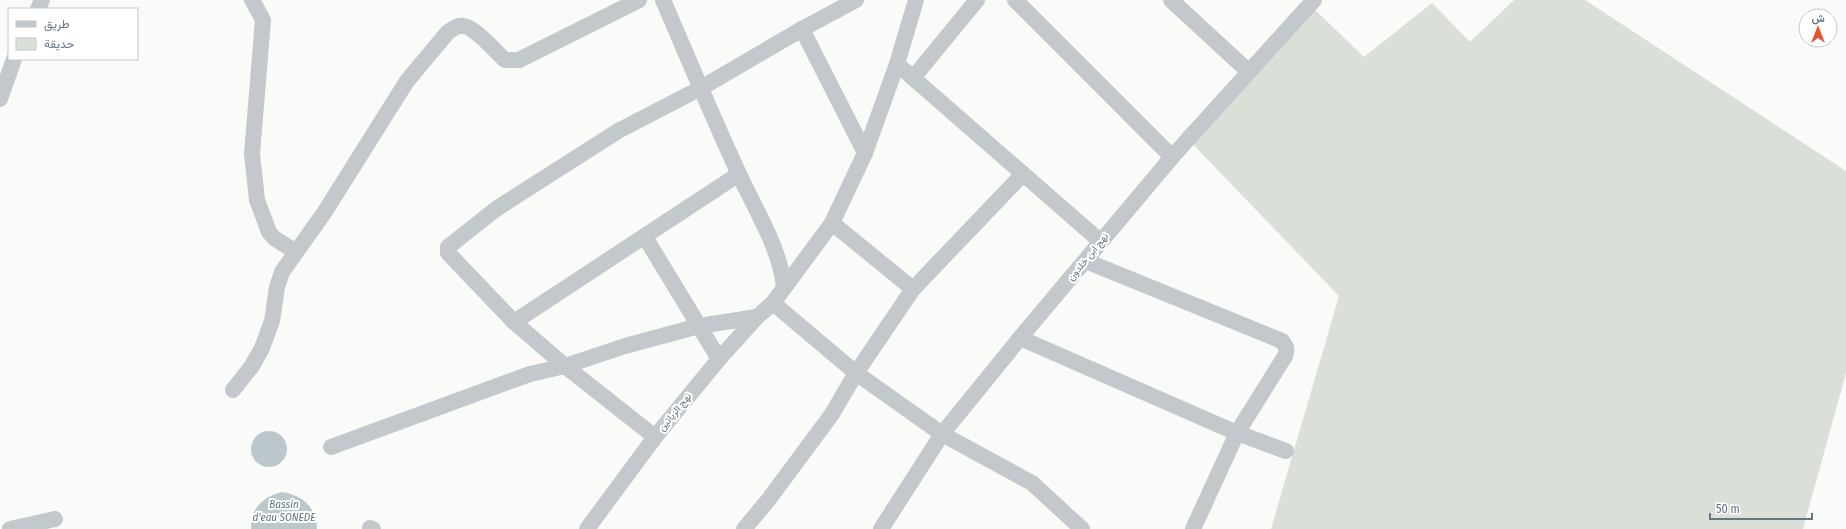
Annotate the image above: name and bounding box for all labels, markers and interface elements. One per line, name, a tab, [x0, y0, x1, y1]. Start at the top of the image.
legend	[8, 8, 138, 60]
north arrow	[1798, 8, 1838, 48]
text: ش	[1811, 12, 1825, 25]
text: طريق	[44, 17, 70, 32]
text: حديقة	[44, 37, 74, 51]
street label: نهج ابن خلدون	[1065, 230, 1111, 283]
street label: نهج الزياتين	[656, 390, 694, 434]
scale bar	[1710, 495, 1812, 521]
water label: Bassin d'eau SONEDE	[253, 498, 316, 524]
text: 50 m	[1716, 502, 1740, 516]

